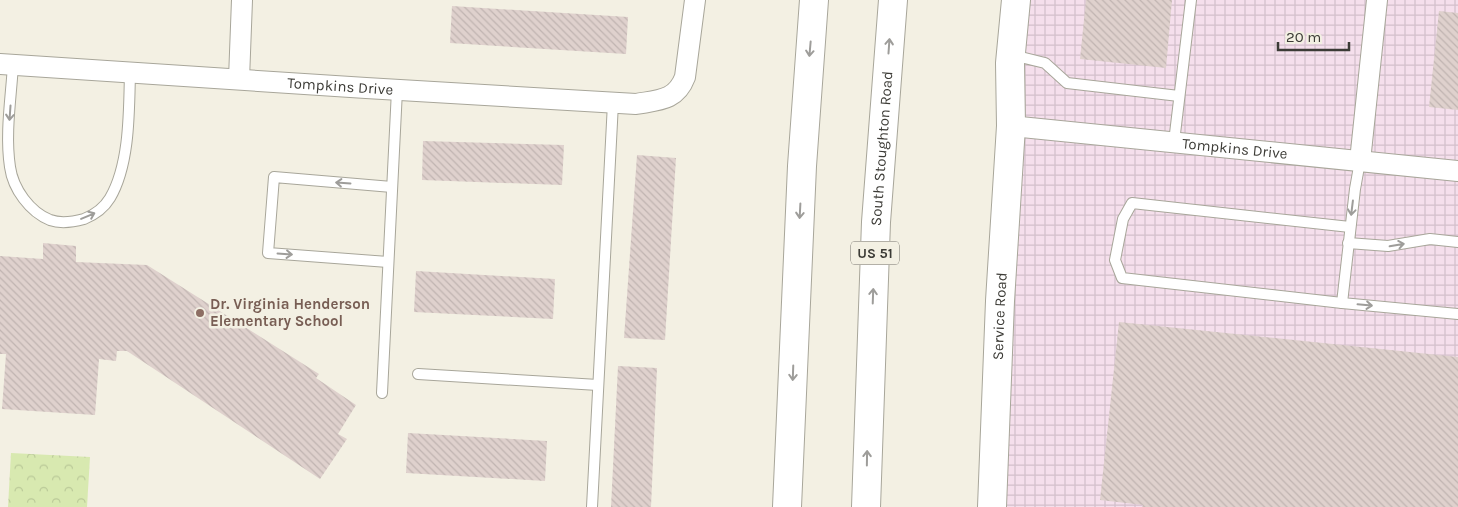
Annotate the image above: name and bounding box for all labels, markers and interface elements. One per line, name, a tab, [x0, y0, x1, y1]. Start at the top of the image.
scale bar	[1278, 20, 1349, 52]
text: 20 m	[1286, 28, 1321, 46]
one-way arrow	[884, 39, 894, 55]
one-way arrow	[806, 40, 815, 56]
street label: South Stoughton Road	[867, 70, 897, 226]
street label: Tompkins Drive	[287, 74, 394, 99]
one-way arrow	[5, 105, 14, 121]
street label: Tompkins Drive	[1181, 134, 1288, 163]
one-way arrow	[336, 178, 352, 187]
one-way arrow	[1347, 200, 1357, 216]
one-way arrow	[796, 203, 805, 219]
one-way arrow	[80, 211, 95, 221]
one-way arrow	[1389, 239, 1405, 249]
road number: US 51	[851, 242, 899, 264]
one-way arrow	[276, 249, 292, 259]
street label: Service Road	[989, 272, 1011, 360]
one-way arrow	[869, 288, 878, 304]
place label: Dr. Virginia Henderson Elementary School	[210, 295, 370, 330]
one-way arrow	[1357, 300, 1373, 310]
marker: Dr. Virginia Henderson Elementary School	[194, 307, 206, 319]
one-way arrow	[788, 365, 797, 381]
one-way arrow	[862, 451, 872, 467]

